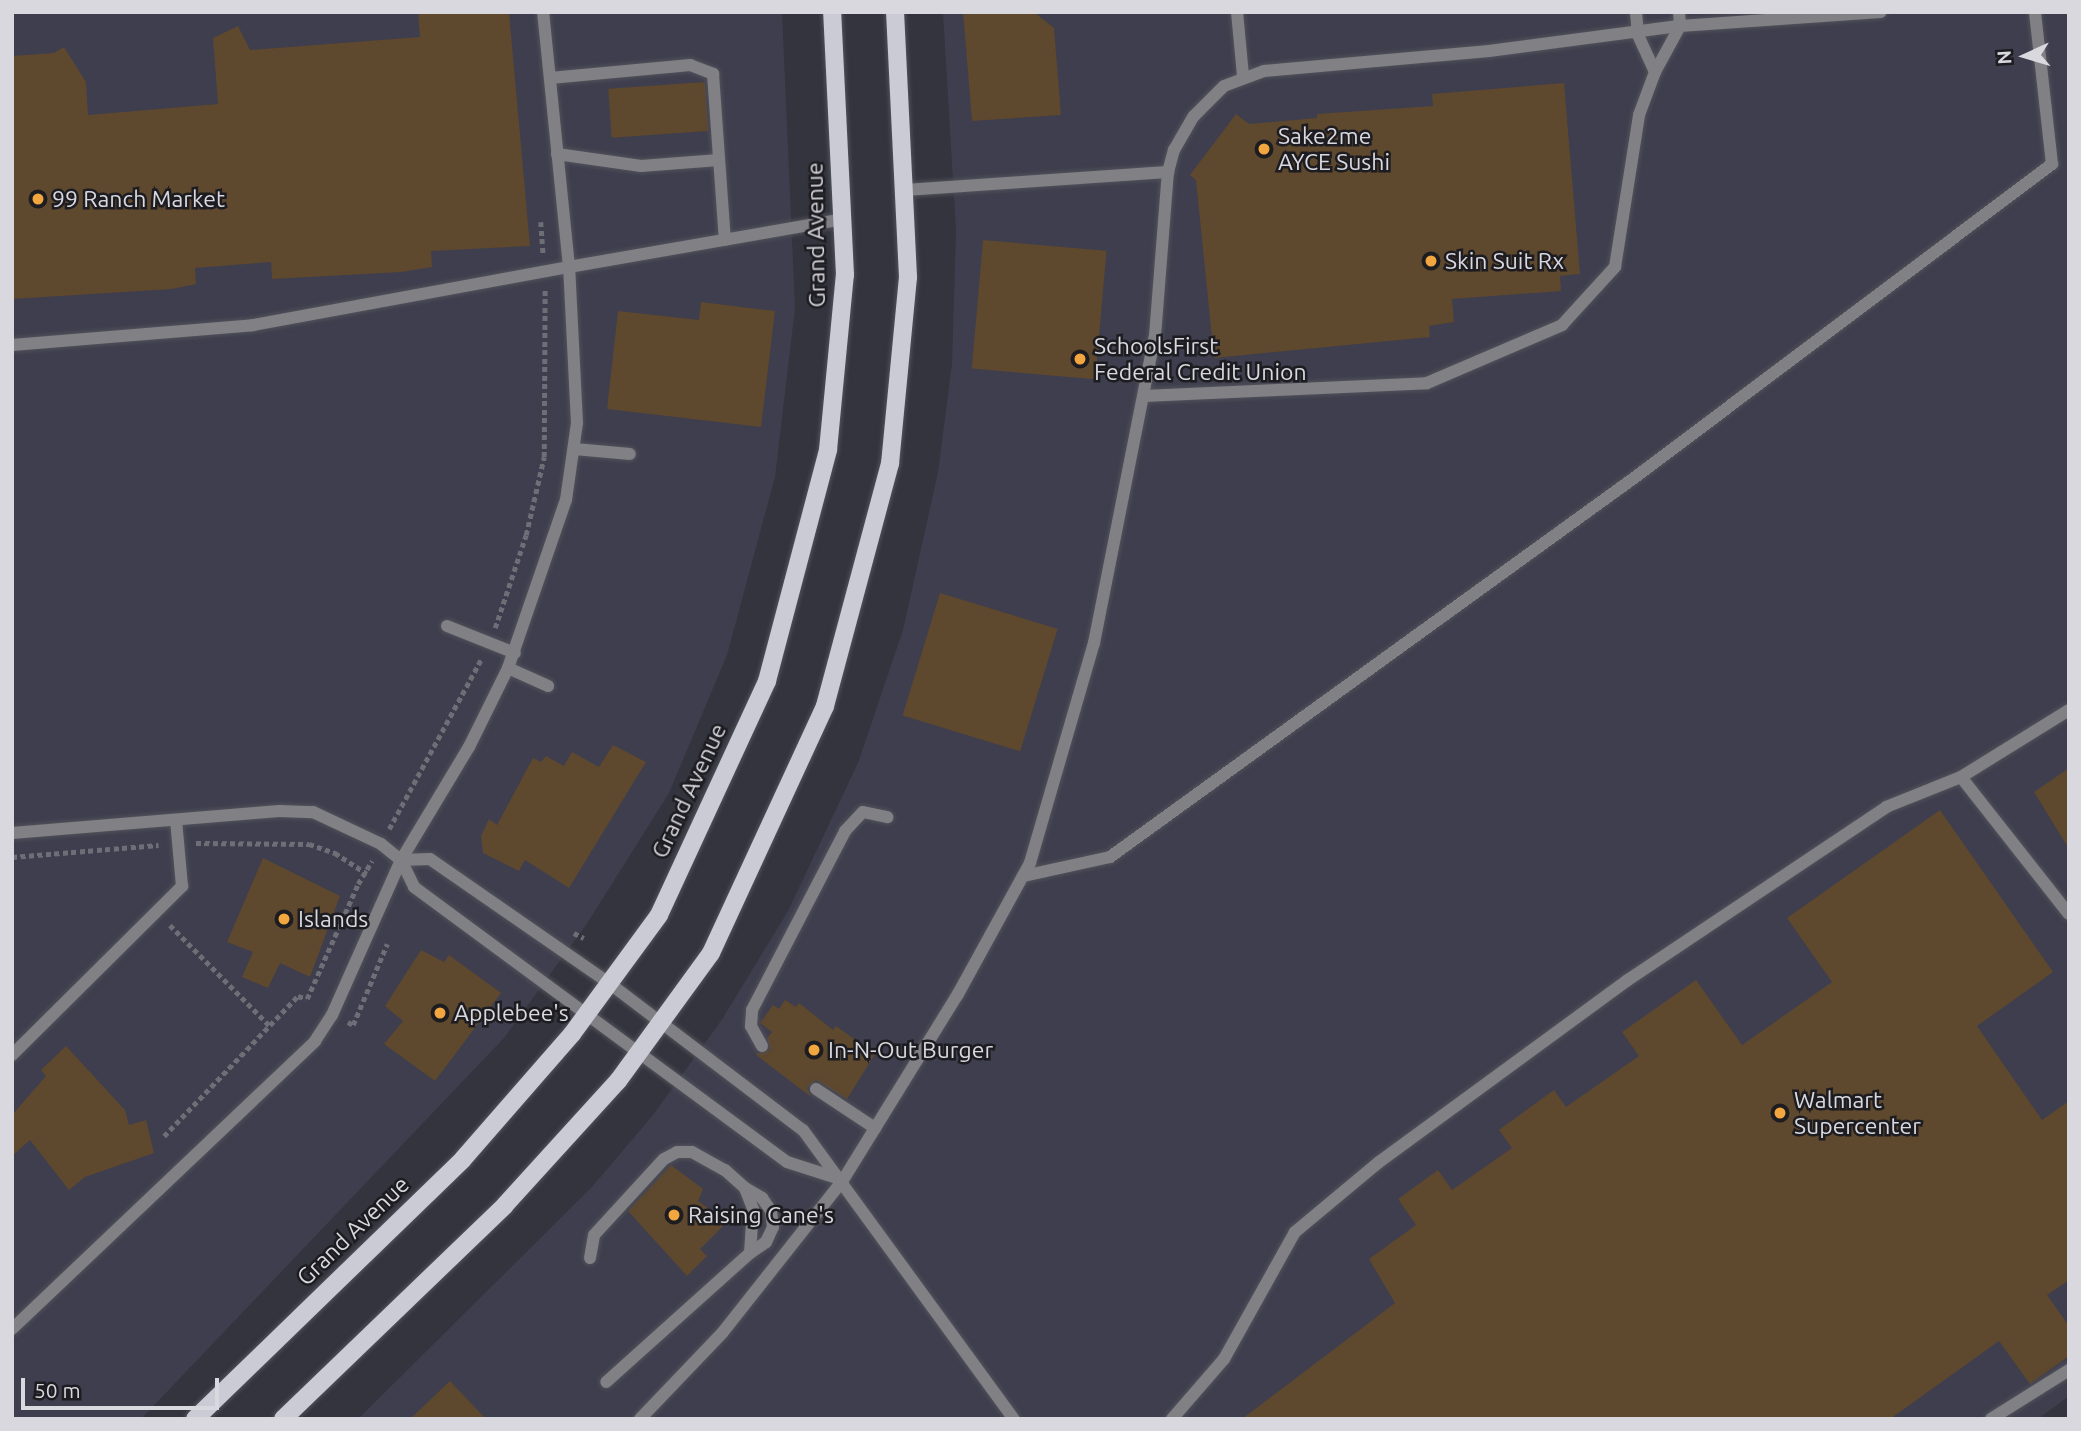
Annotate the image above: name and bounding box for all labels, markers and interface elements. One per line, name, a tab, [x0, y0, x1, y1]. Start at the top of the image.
north arrow	[1990, 21, 2060, 91]
text: N	[1993, 50, 2016, 65]
place label: Sake2me AYCE Sushi	[1278, 122, 1390, 176]
marker: Sake2me AYCE Sushi	[1256, 141, 1272, 157]
street label: Grand Avenue	[801, 162, 831, 308]
place label: 99 Ranch Market	[52, 185, 225, 213]
marker: 99 Ranch Market	[30, 191, 46, 207]
place label: Skin Suit Rx	[1445, 247, 1564, 275]
marker: Skin Suit Rx	[1423, 253, 1439, 269]
place label: SchoolsFirst Federal Credit Union	[1094, 332, 1307, 386]
marker: SchoolsFirst Federal Credit Union	[1072, 351, 1088, 367]
street label: Grand Avenue	[646, 719, 732, 863]
place label: Islands	[298, 905, 368, 933]
marker: Islands	[276, 911, 292, 927]
place label: Applebee's	[454, 999, 569, 1027]
marker: Applebee's	[432, 1005, 448, 1021]
place label: In-N-Out Burger	[828, 1036, 993, 1064]
marker: In-N-Out Burger	[806, 1042, 822, 1058]
place label: Walmart Supercenter	[1794, 1086, 1921, 1140]
marker: Walmart Supercenter	[1772, 1105, 1788, 1121]
street label: Grand Avenue	[291, 1171, 415, 1291]
place label: Raising Cane's	[688, 1201, 834, 1229]
marker: Raising Cane's	[666, 1207, 682, 1223]
scale bar	[24, 1364, 222, 1408]
text: 50 m	[34, 1378, 81, 1402]

